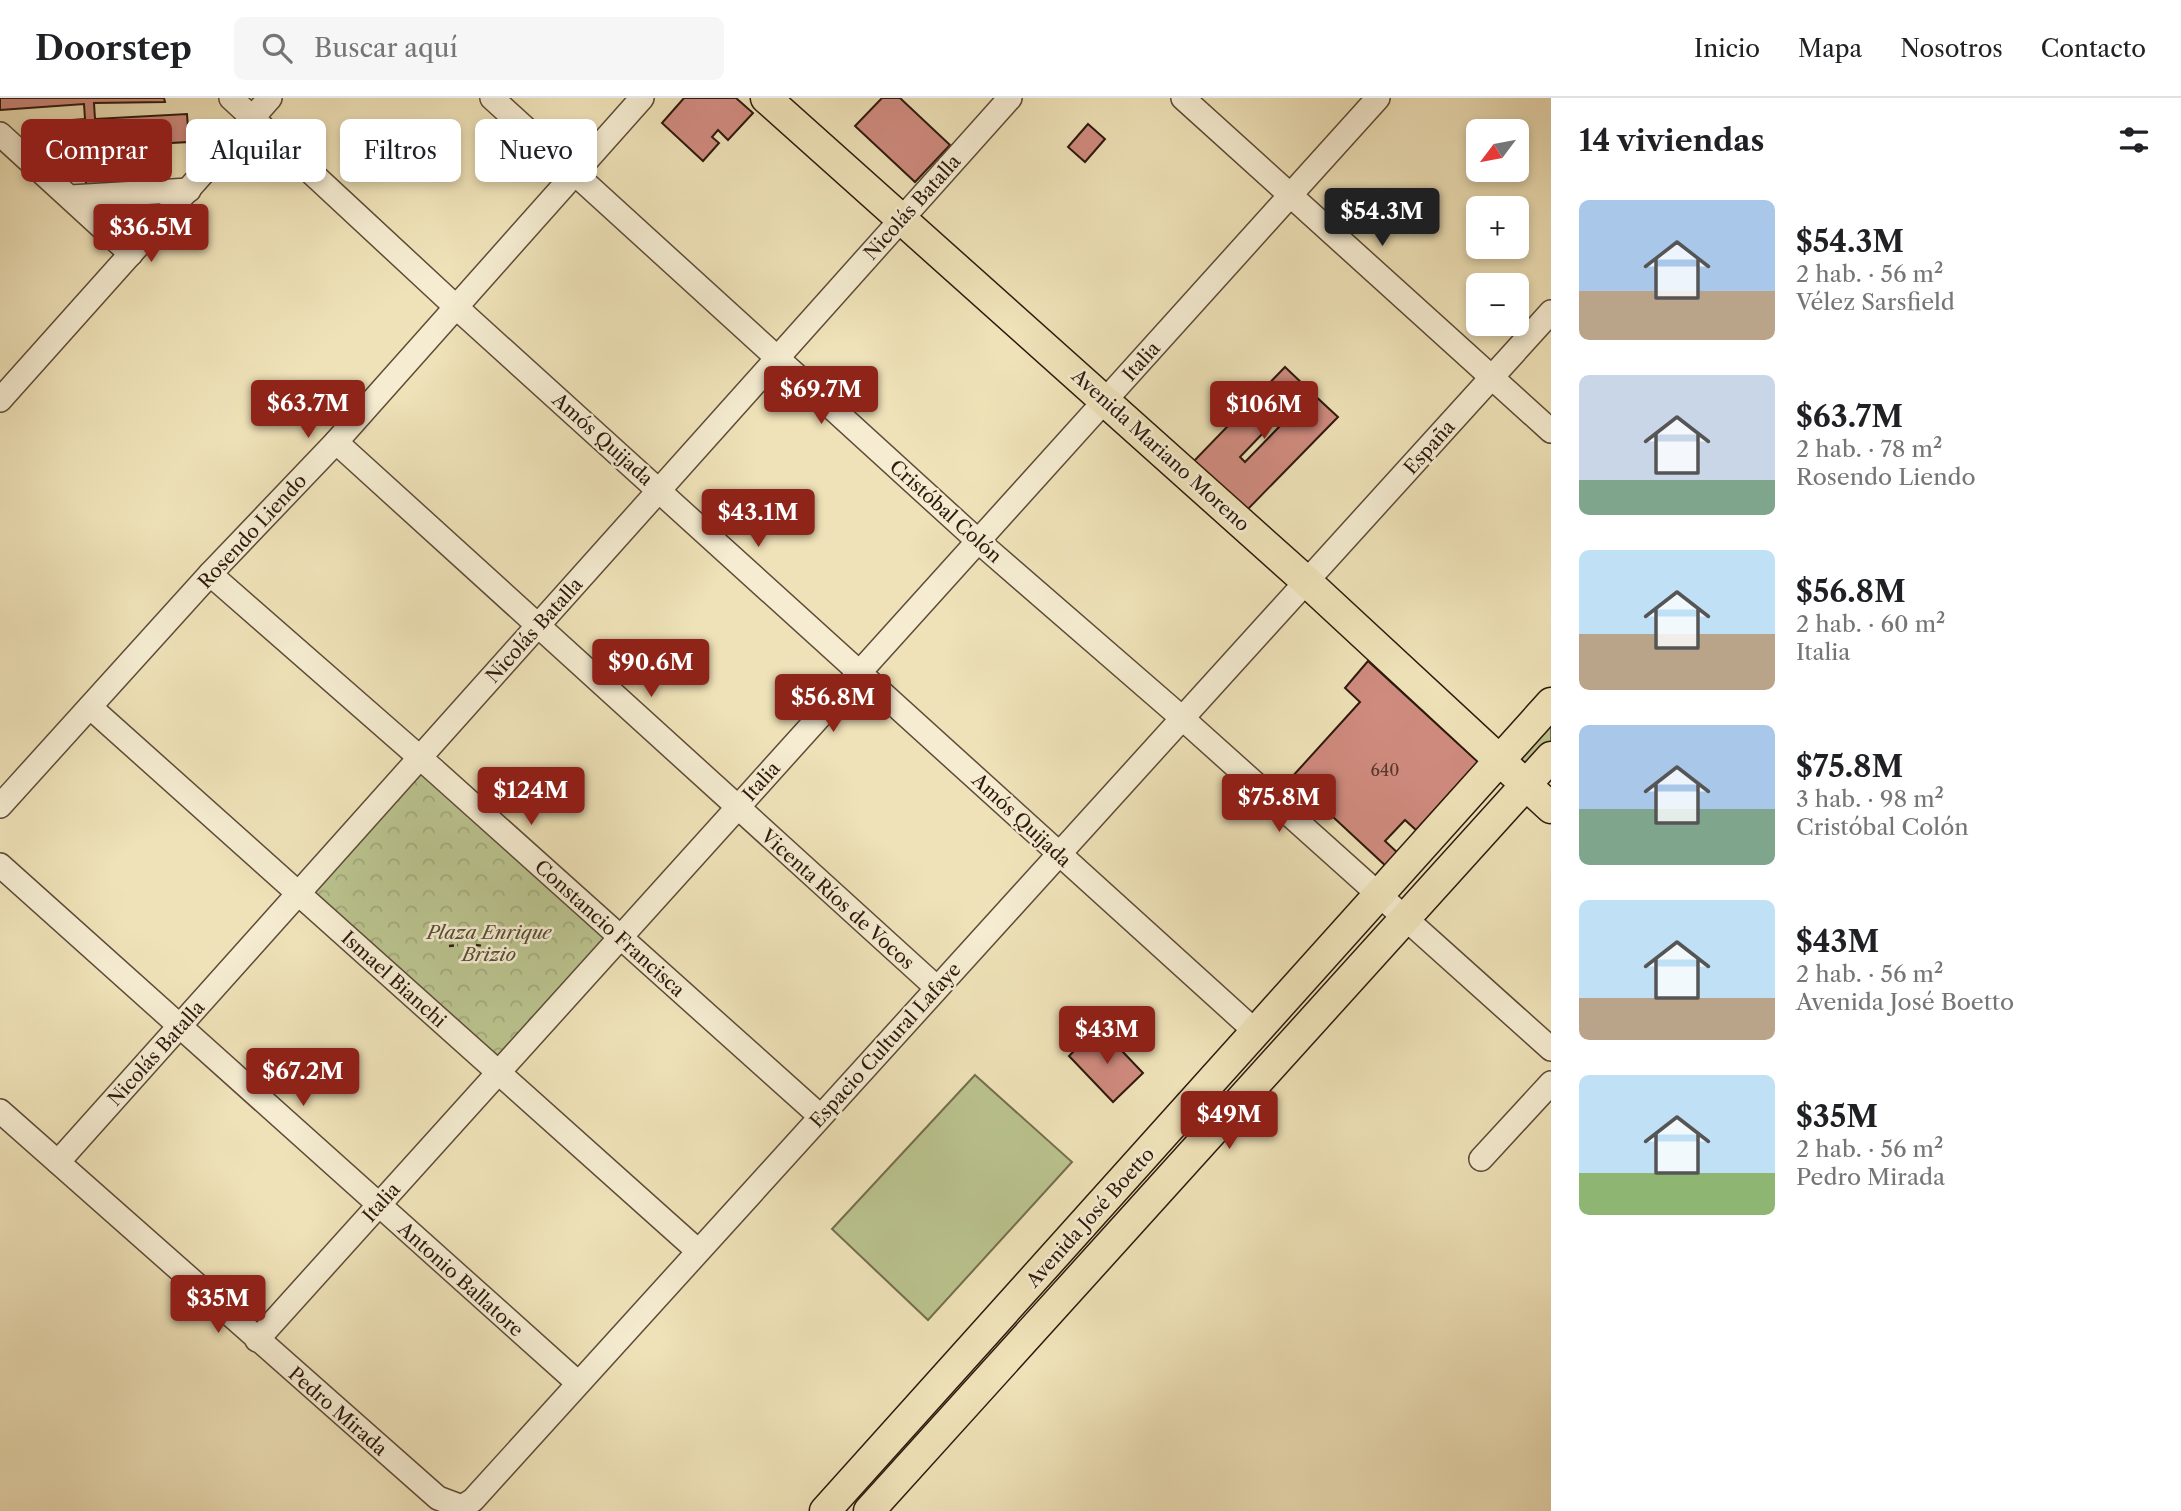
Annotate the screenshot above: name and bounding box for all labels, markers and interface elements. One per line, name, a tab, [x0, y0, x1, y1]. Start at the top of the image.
search box	[234, 17, 724, 80]
text: Doorstep	[35, 28, 192, 69]
icon: search	[258, 29, 296, 67]
text: Buscar aquí	[314, 32, 458, 64]
text: Inicio	[1694, 34, 1760, 63]
text: Mapa	[1798, 34, 1862, 63]
text: Nosotros	[1900, 34, 2003, 63]
text: Contacto	[2041, 34, 2146, 63]
chip: Comprar	[21, 119, 172, 182]
chip: Alquilar	[186, 119, 326, 182]
chip: Filtros	[340, 119, 461, 182]
chip: Nuevo	[475, 119, 597, 182]
north arrow	[1466, 119, 1530, 182]
map controls	[1466, 119, 1529, 336]
icon: filters	[2115, 121, 2153, 159]
text: 14 viviendas	[1579, 122, 1765, 159]
street label: Nicolás Batalla	[859, 150, 966, 265]
pin: $54.3M	[1325, 188, 1439, 248]
button: +	[1466, 196, 1529, 259]
text: $54.3M	[1341, 197, 1423, 225]
pin: $36.5M	[94, 204, 208, 264]
text: $36.5M	[109, 213, 193, 241]
text: $54.3M	[1796, 223, 1904, 260]
icon: home	[1635, 228, 1719, 312]
text: 2 hab. · 56 m²	[1796, 260, 1943, 288]
button: −	[1466, 273, 1529, 336]
text: Vélez Sarsfield	[1796, 288, 1955, 316]
street label: Italia	[1118, 337, 1165, 386]
street label: Avenida Mariano Moreno	[1066, 364, 1254, 536]
pin: $69.7M	[764, 366, 878, 426]
text: $69.7M	[780, 375, 862, 403]
pin: $63.7M	[251, 380, 365, 440]
pin: $106M	[1215, 382, 1313, 441]
street label: Amós Quijada	[547, 388, 658, 490]
text: $63.7M	[267, 389, 349, 417]
text: $106M	[1226, 390, 1302, 418]
text: $63.7M	[1796, 398, 1903, 435]
icon: home	[1635, 403, 1719, 487]
street label: España	[1399, 416, 1460, 479]
text: 2 hab. · 78 m²	[1796, 435, 1942, 463]
street label: Cristóbal Colón	[885, 455, 1006, 568]
text: Rosendo Liendo	[1796, 463, 1976, 491]
street label: Rosendo Liendo	[193, 469, 311, 593]
pin: $43.1M	[701, 490, 815, 549]
text: $43.1M	[718, 498, 798, 526]
street label: Nicolás Batalla	[481, 573, 588, 688]
text: $56.8M	[1796, 573, 1906, 610]
icon: home	[1635, 578, 1719, 662]
text: 2 hab. · 60 m²	[1796, 610, 1946, 638]
text: Italia	[1796, 638, 1850, 666]
pin: $90.6M	[594, 640, 708, 699]
text: $90.6M	[608, 648, 694, 676]
pin: $56.8M	[776, 674, 890, 734]
text: $56.8M	[791, 683, 875, 711]
text: $75.8M	[1796, 748, 1903, 785]
icon: home	[1635, 753, 1719, 837]
street label: Italia	[738, 757, 785, 806]
house number: 640	[1371, 760, 1399, 780]
pin: $124M	[482, 768, 580, 827]
street label: Amós Quijada	[967, 768, 1076, 872]
pin: $75.8M	[1222, 774, 1336, 834]
text: $124M	[494, 776, 568, 804]
text: $75.8M	[1238, 783, 1320, 811]
text: 3 hab. · 98 m²	[1796, 785, 1944, 813]
text: Cristóbal Colón	[1796, 813, 1969, 841]
street label: Vicenta Ríos de Vocos	[756, 824, 919, 974]
street label: Constancio Francisca	[530, 855, 689, 1002]
park label: Plaza Enrique Brizio	[425, 921, 552, 966]
text: $43M	[1796, 923, 1879, 960]
street label: Ismael Bianchi	[337, 926, 451, 1033]
icon: home	[1635, 928, 1719, 1012]
street label: Espacio Cultural Lafaye	[805, 958, 966, 1133]
text: 2 hab. · 56 m²	[1796, 960, 1943, 988]
text: Avenida José Boetto	[1796, 988, 2014, 1016]
street label: Nicolás Batalla	[103, 996, 210, 1111]
pin: $43M	[1066, 1006, 1148, 1066]
text: $43M	[1075, 1015, 1139, 1043]
pin: $67.2M	[246, 1048, 360, 1108]
text: $67.2M	[262, 1057, 344, 1085]
pin: $49M	[1188, 1091, 1270, 1151]
text: $35M	[1796, 1098, 1878, 1135]
text: $49M	[1197, 1100, 1261, 1128]
icon: home	[1635, 1103, 1719, 1187]
text: 2 hab. · 56 m²	[1796, 1135, 1943, 1163]
street label: Avenida José Boetto	[1021, 1143, 1159, 1293]
text: Pedro Mirada	[1796, 1163, 1945, 1191]
street label: Italia	[358, 1178, 405, 1227]
street label: Antonio Ballatore	[393, 1217, 528, 1341]
pin: $35M	[177, 1276, 259, 1335]
text: $35M	[187, 1284, 249, 1312]
street label: Pedro Mirada	[284, 1362, 392, 1460]

